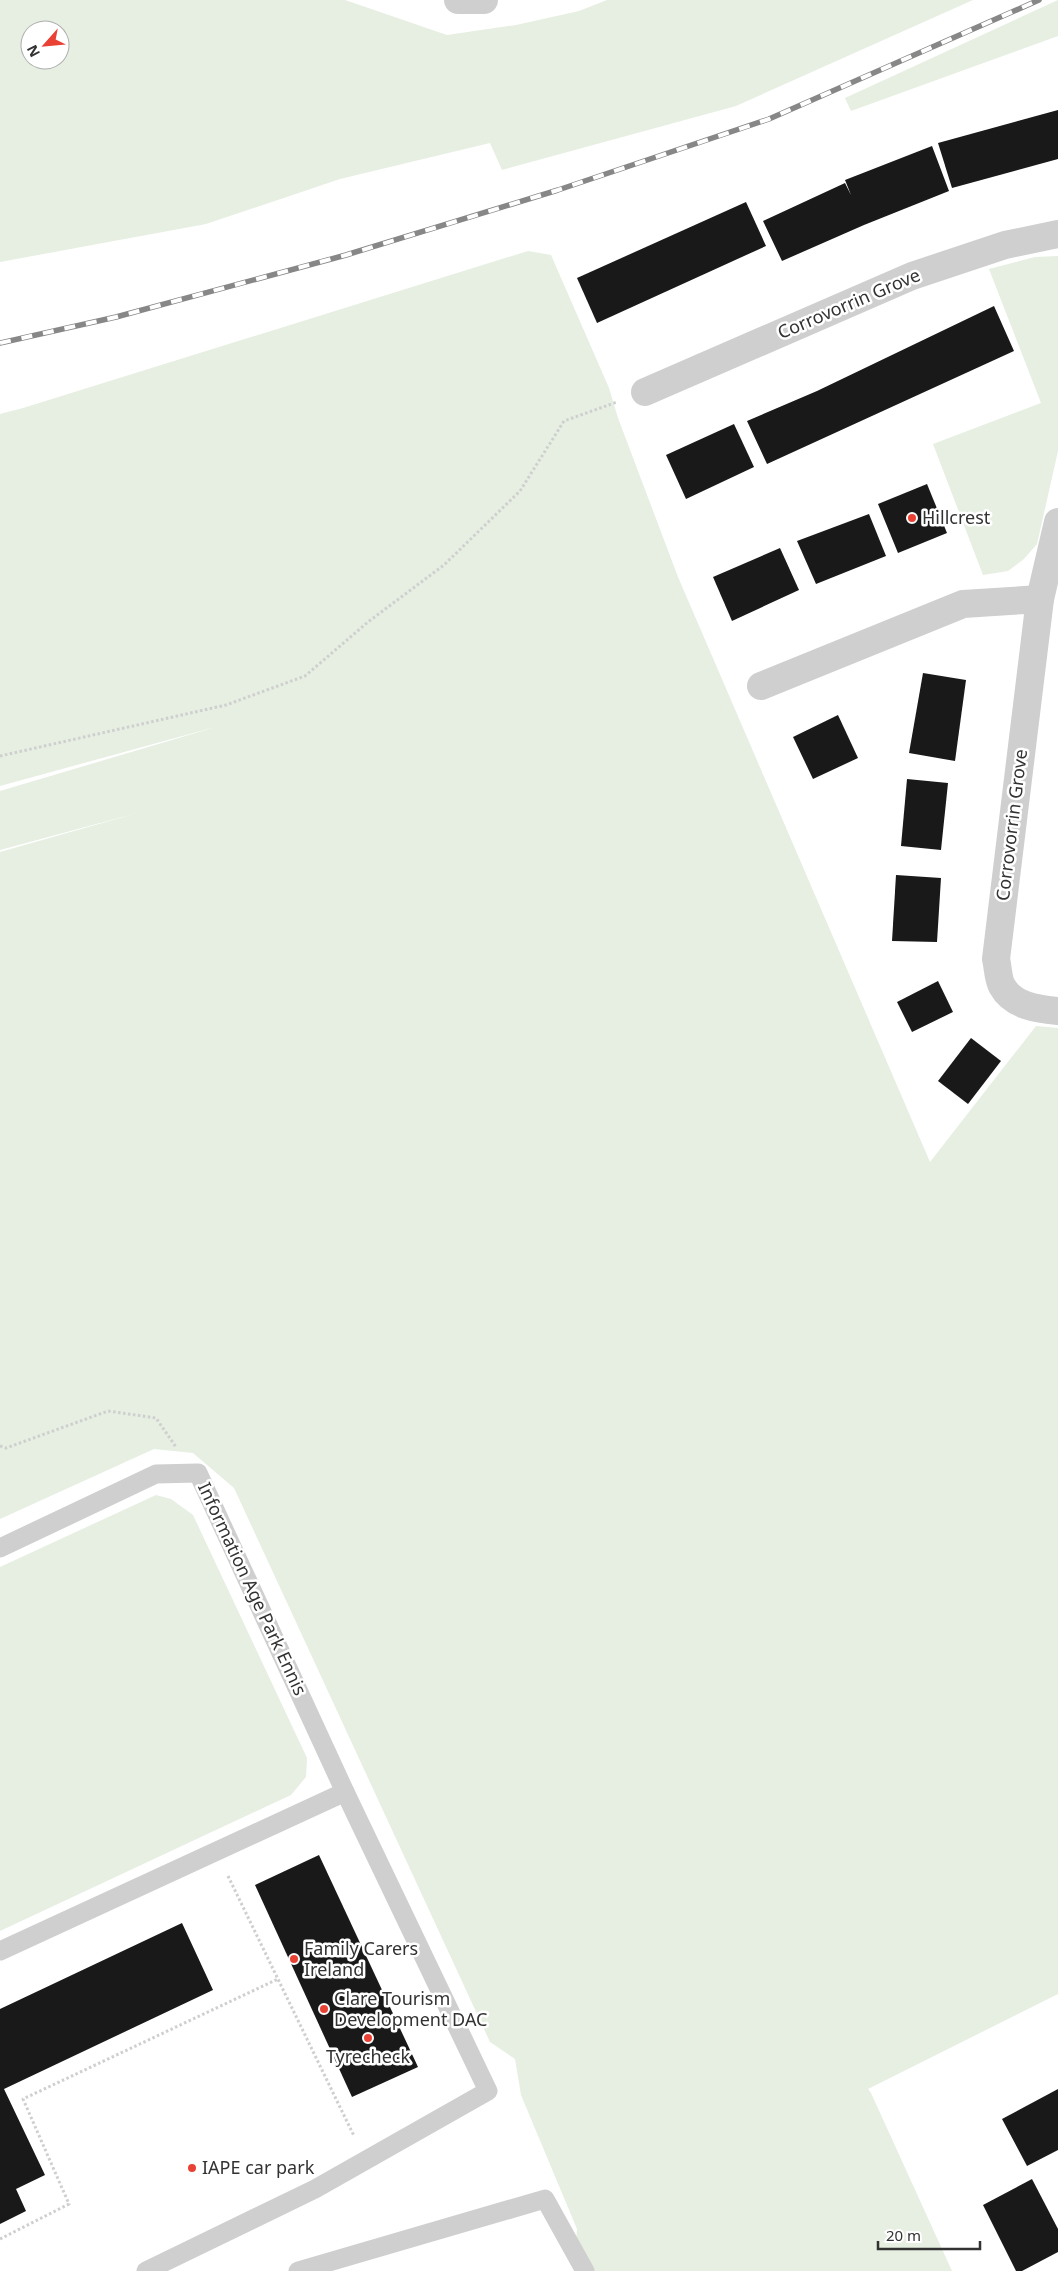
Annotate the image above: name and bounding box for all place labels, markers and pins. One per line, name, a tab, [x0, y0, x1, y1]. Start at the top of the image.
place label: Hillcrest	[922, 505, 991, 529]
marker: Hillcrest	[906, 512, 918, 524]
place label: Family Carers Ireland	[304, 1936, 418, 1981]
marker: Family Carers Ireland	[288, 1953, 300, 1965]
place label: Clare Tourism Development DAC	[334, 1986, 487, 2031]
marker: Clare Tourism Development DAC	[318, 2003, 330, 2015]
marker: Tyrecheck	[362, 2032, 374, 2044]
place label: Tyrecheck	[326, 2044, 410, 2068]
place label: IAPE car park	[202, 2155, 315, 2179]
marker: IAPE car park	[186, 2162, 198, 2174]

